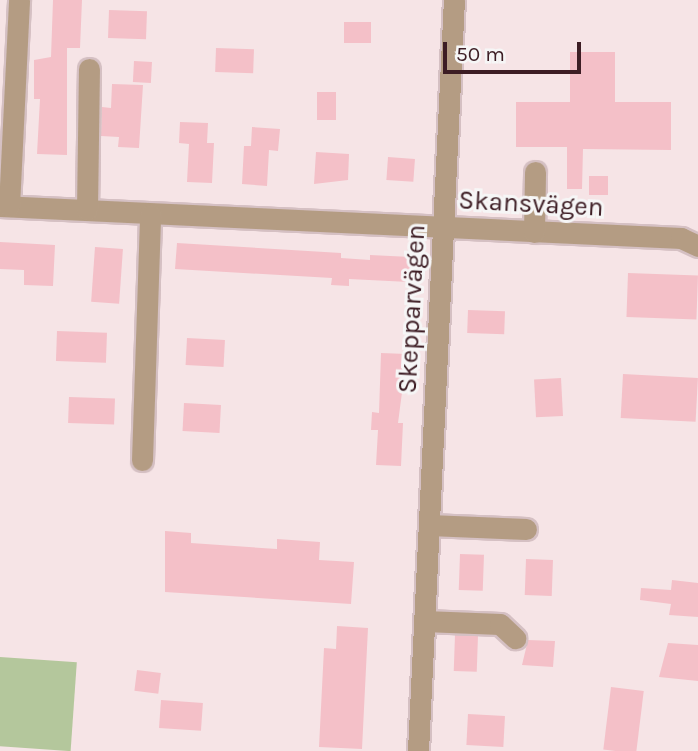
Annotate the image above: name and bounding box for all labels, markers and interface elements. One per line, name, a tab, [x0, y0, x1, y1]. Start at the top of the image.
scale bar	[446, 28, 584, 72]
text: 50 m	[456, 42, 505, 66]
street label: Skansvägen	[458, 185, 604, 223]
street label: Skepparvägen	[392, 224, 432, 394]

